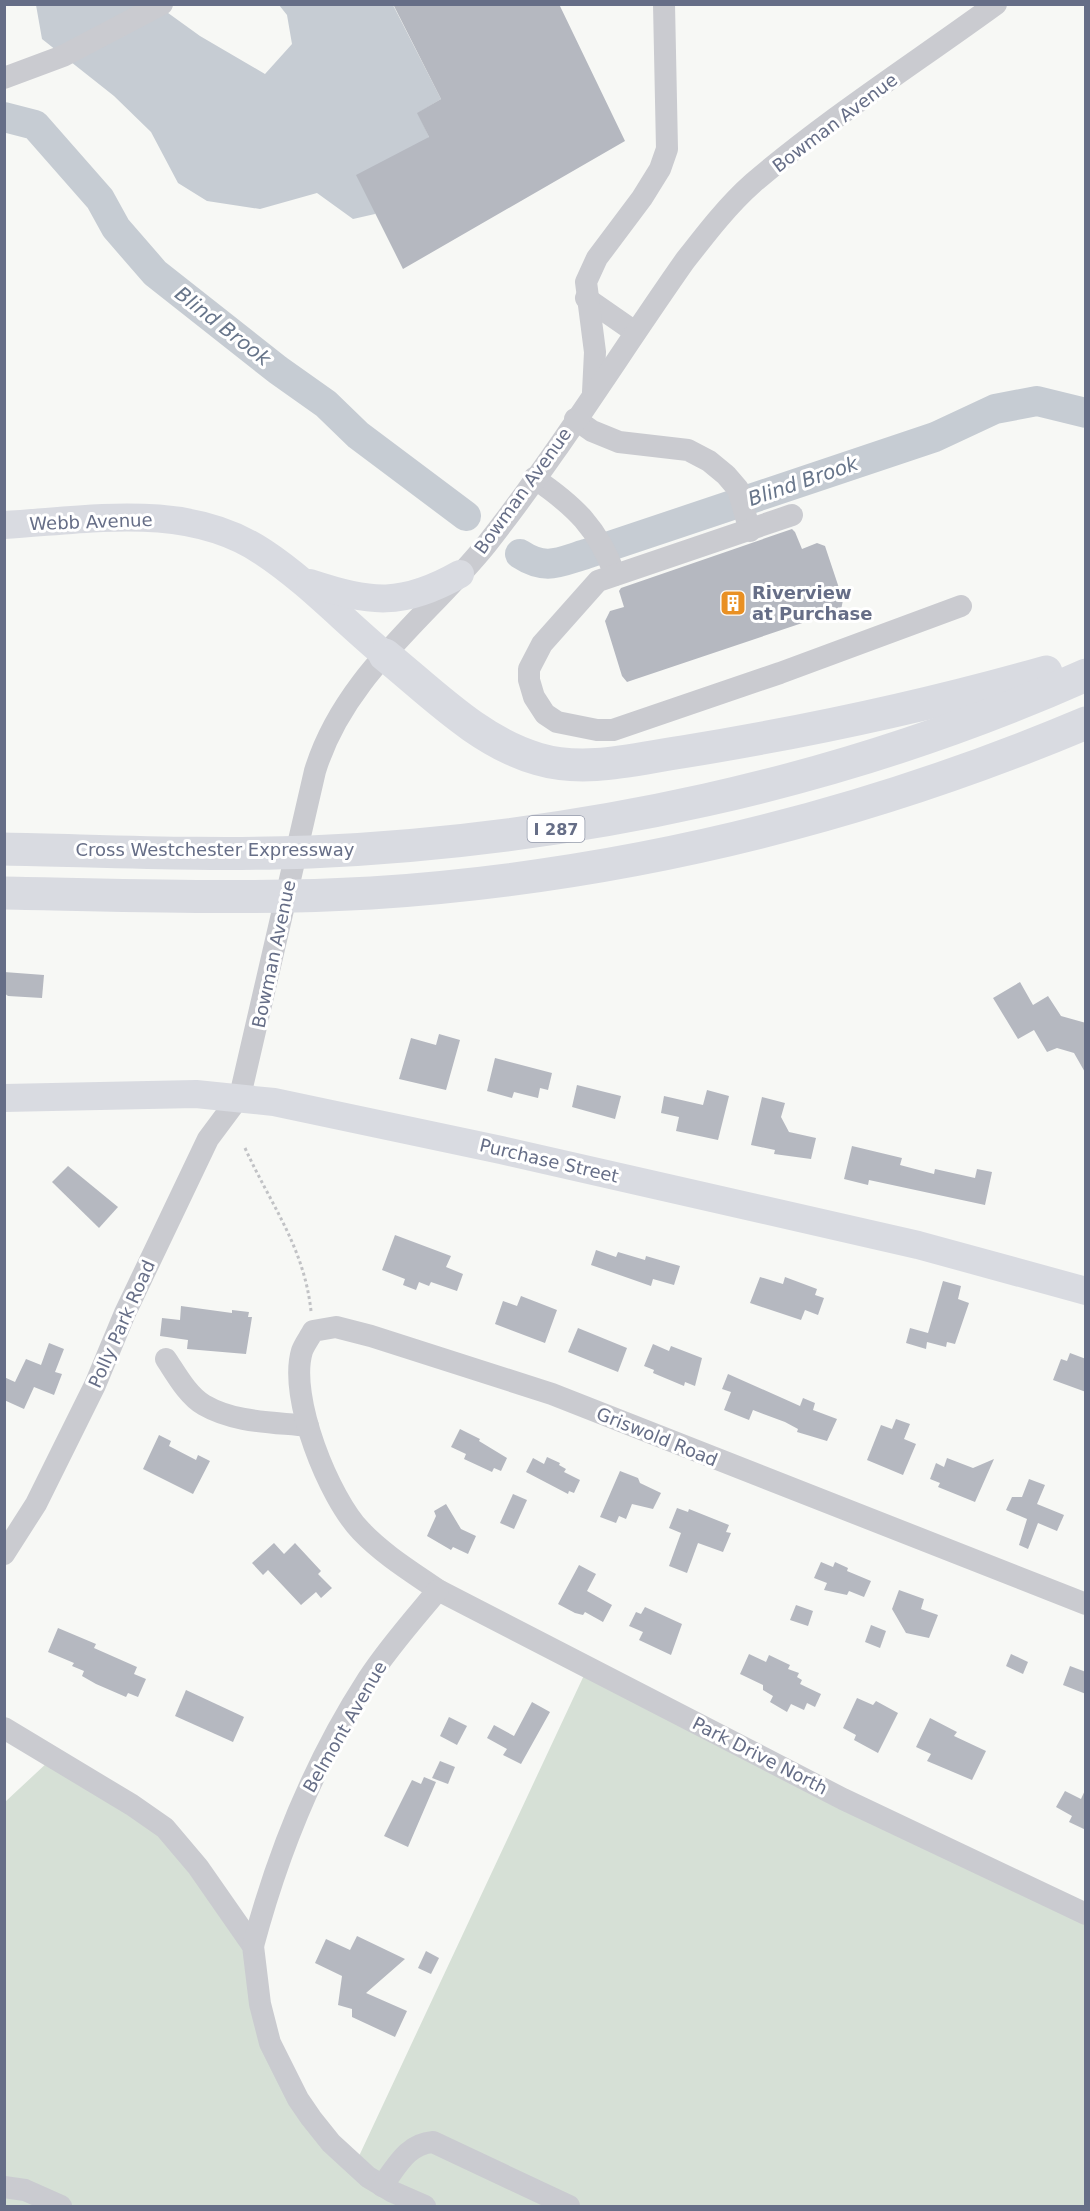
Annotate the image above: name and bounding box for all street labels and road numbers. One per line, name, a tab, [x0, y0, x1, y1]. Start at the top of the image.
street label: Bowman Avenue	[768, 69, 901, 176]
street label: Bowman Avenue	[470, 424, 575, 558]
street label: Webb Avenue	[29, 509, 153, 534]
road number: I 287	[528, 816, 584, 842]
street label: Cross Westchester Expressway	[75, 839, 355, 860]
street label: Bowman Avenue	[248, 878, 299, 1030]
street label: Purchase Street	[477, 1134, 621, 1187]
street label: Polly Park Road	[84, 1257, 159, 1391]
street label: Griswold Road	[594, 1403, 721, 1470]
street label: Belmont Avenue	[298, 1657, 391, 1796]
street label: Park Drive North	[689, 1712, 831, 1799]

